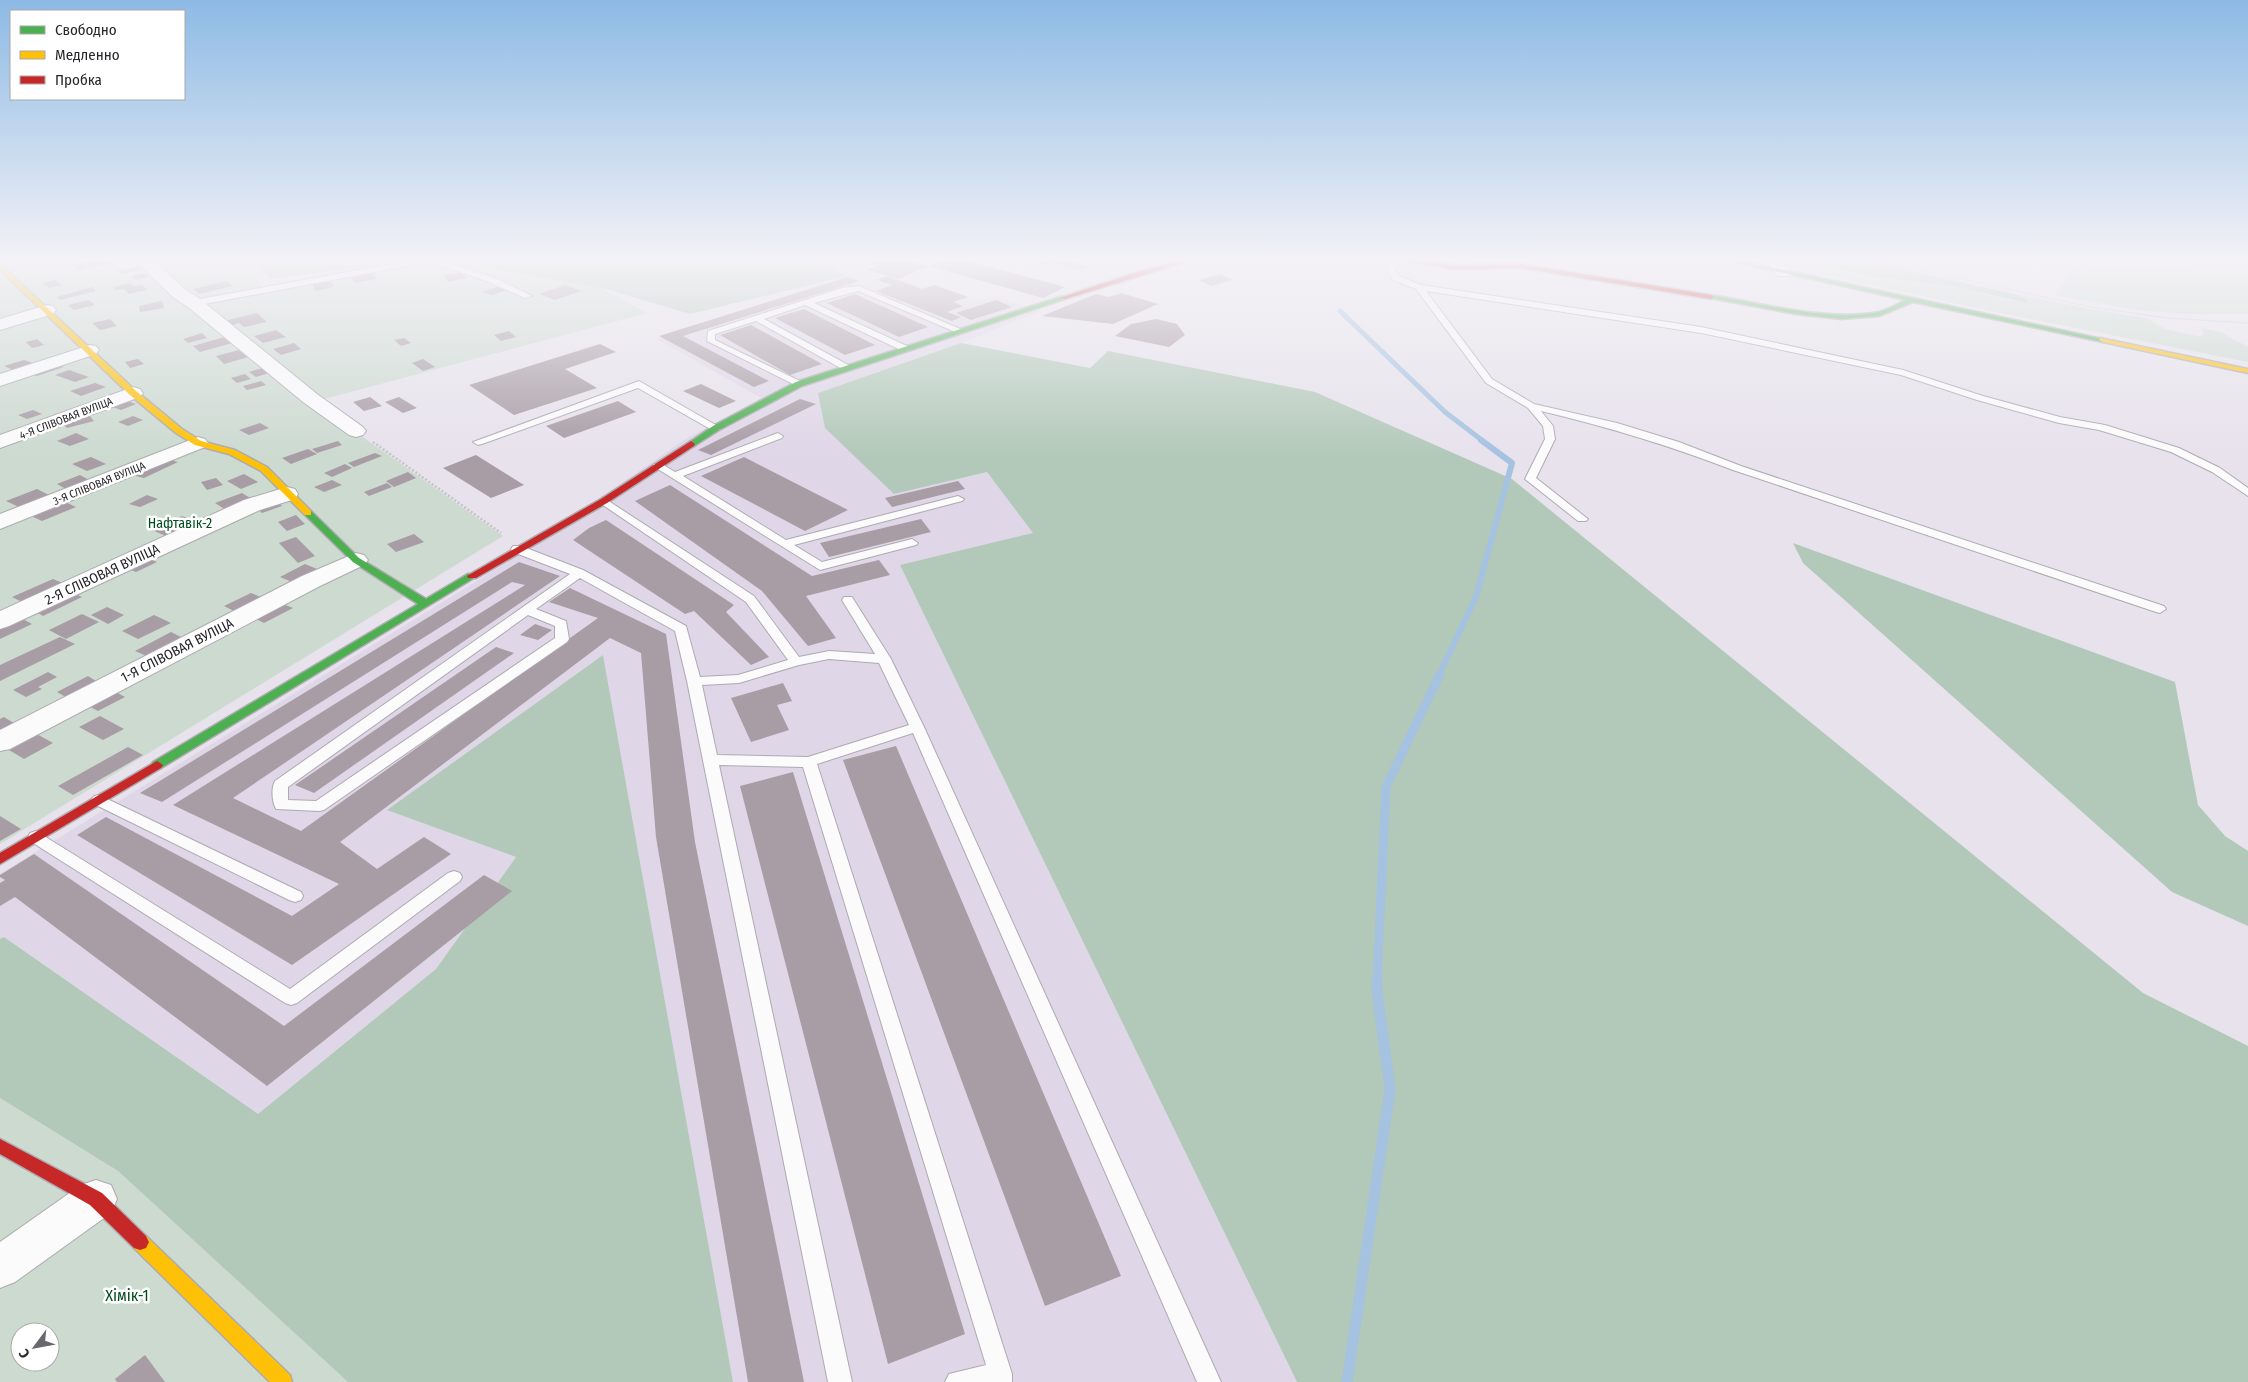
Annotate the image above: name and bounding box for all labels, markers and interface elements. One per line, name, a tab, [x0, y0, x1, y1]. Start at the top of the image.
legend	[10, 10, 185, 100]
text: Свободно	[55, 21, 117, 39]
text: Медленно	[55, 46, 120, 64]
text: Пробка	[55, 71, 102, 89]
street label: 4-Я СЛІВОВАЯ ВУЛІЦА	[18, 395, 115, 442]
street label: 3-Я СЛІВОВАЯ ВУЛІЦА	[51, 459, 147, 508]
park label: Нафтавік-2	[148, 515, 212, 532]
street label: 2-Я СЛІВОВАЯ ВУЛІЦА	[42, 540, 163, 609]
street label: 1-Я СЛІВОВАЯ ВУЛІЦА	[118, 614, 237, 686]
park label: Хімік-1	[105, 1286, 149, 1305]
north arrow	[10, 1322, 60, 1372]
text: С	[15, 1345, 34, 1361]

